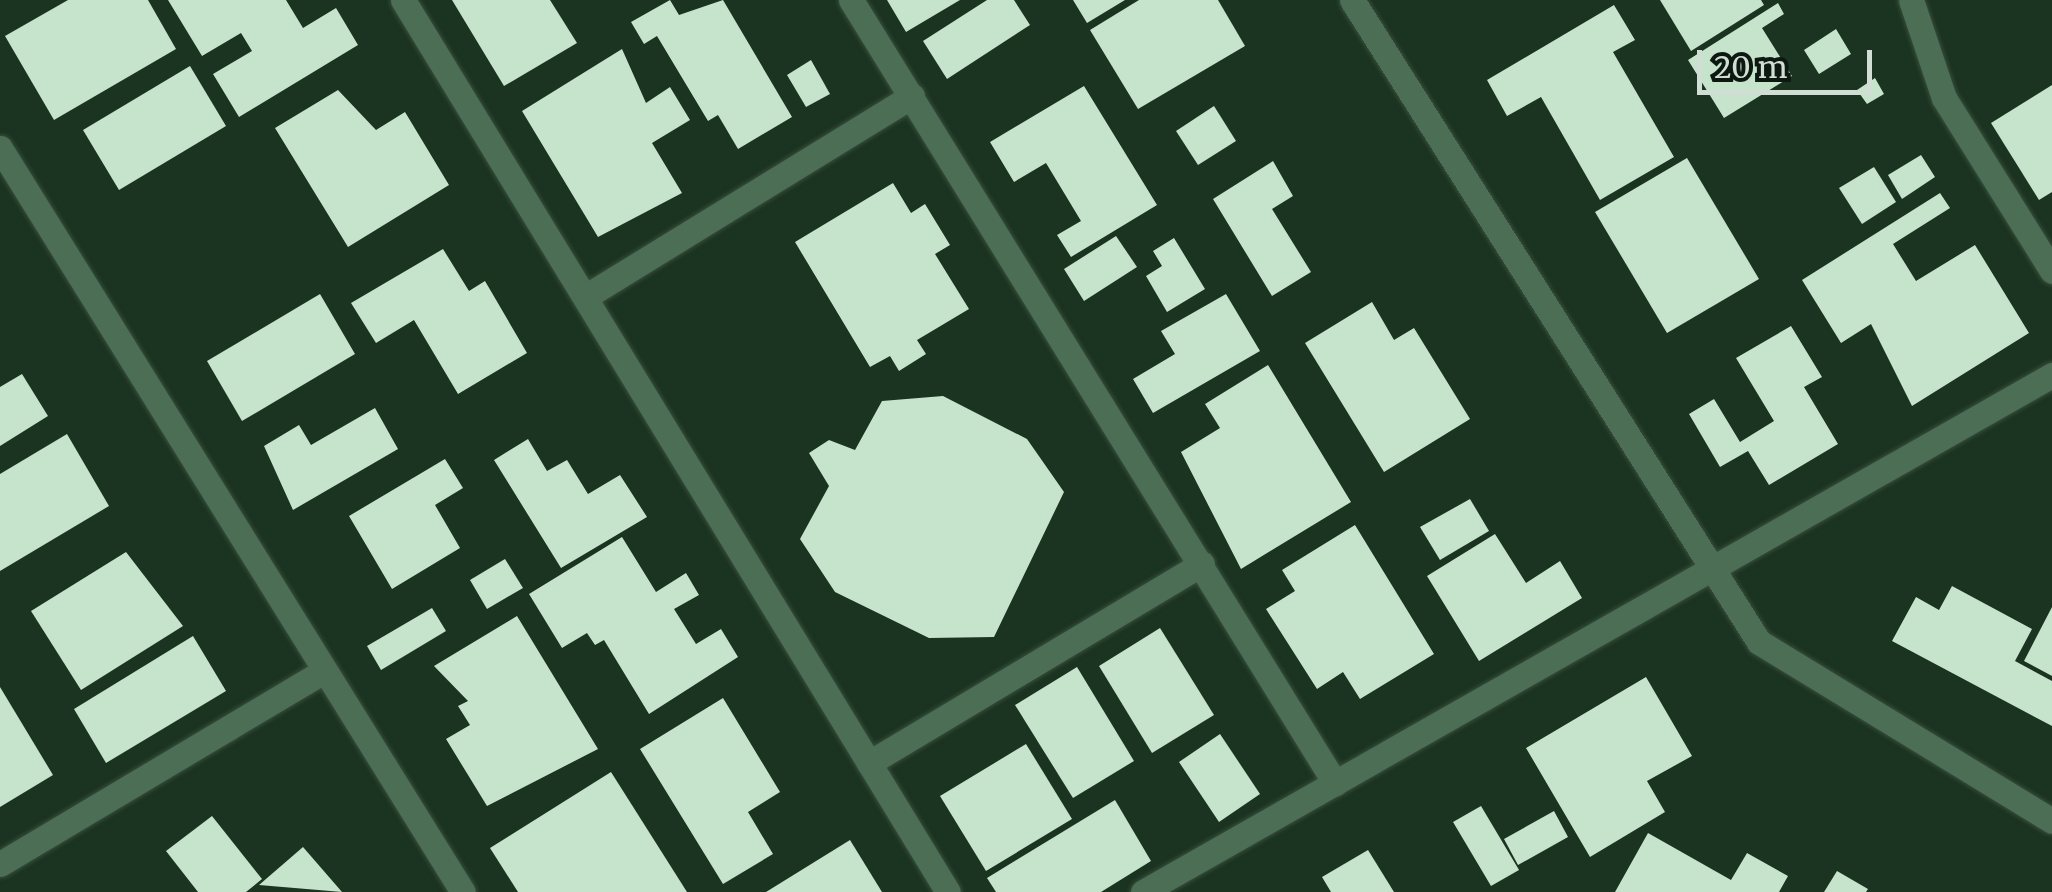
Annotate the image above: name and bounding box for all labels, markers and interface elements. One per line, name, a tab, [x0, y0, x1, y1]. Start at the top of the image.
scale bar	[1702, 30, 1877, 92]
text: 20 m	[1714, 48, 1787, 86]

